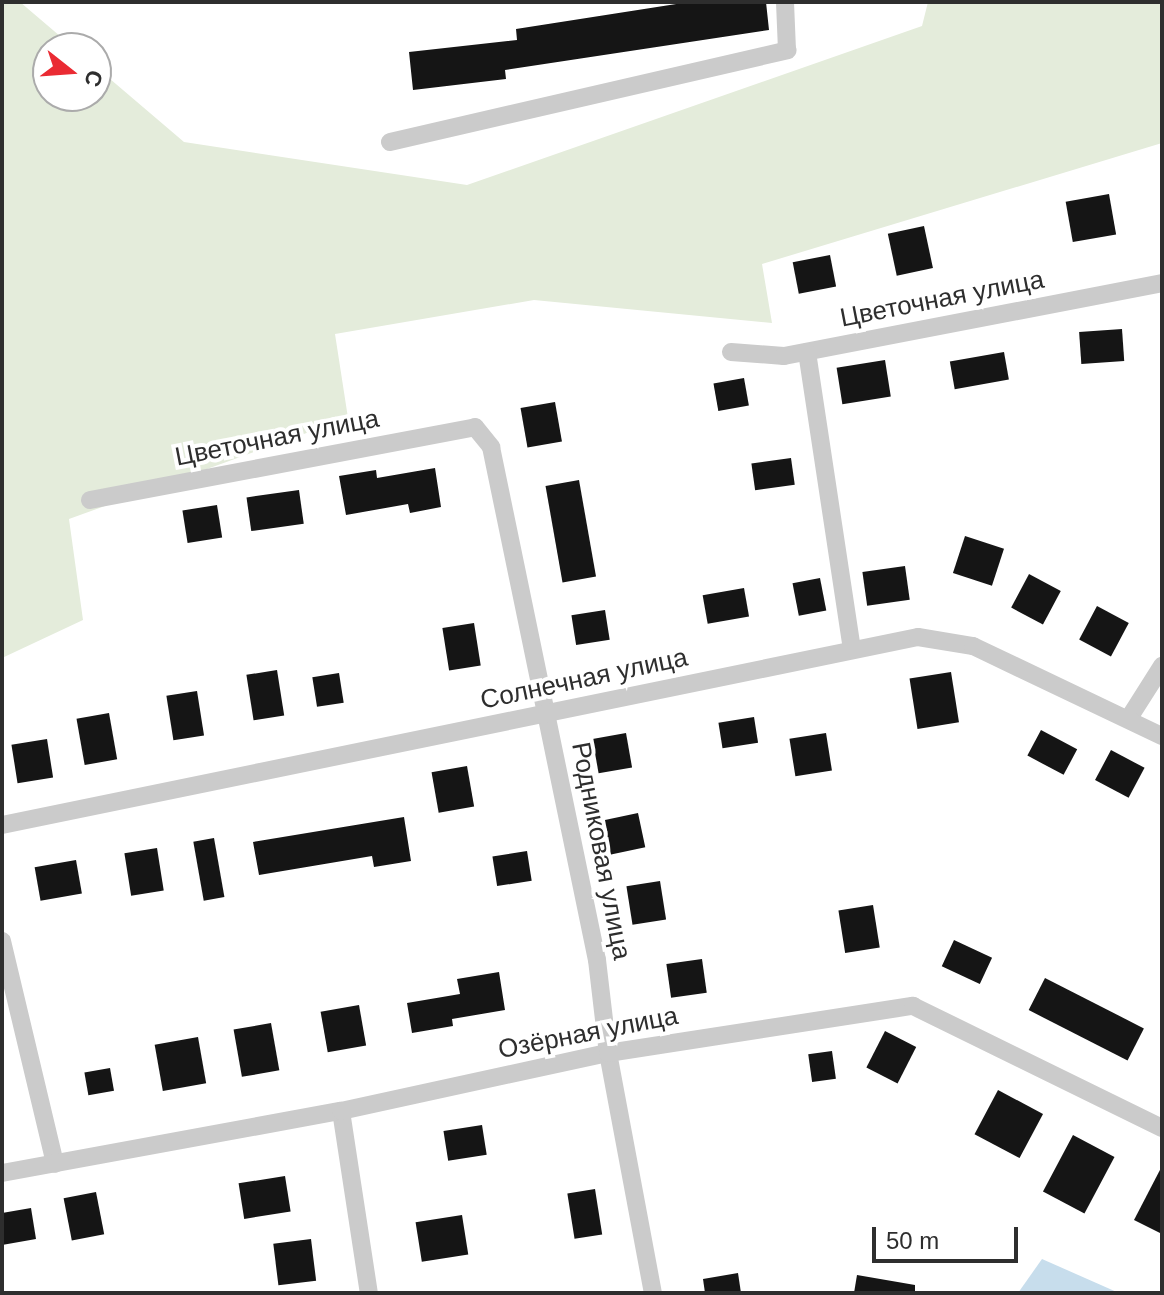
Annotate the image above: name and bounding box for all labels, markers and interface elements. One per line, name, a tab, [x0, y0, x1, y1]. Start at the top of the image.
north arrow	[32, 32, 112, 112]
text: С	[79, 67, 108, 90]
street label: Цветочная улица	[837, 264, 1047, 334]
street label: Цветочная улица	[172, 403, 382, 473]
street label: Солнечная улица	[478, 642, 690, 716]
street label: Родниковая улица	[565, 740, 637, 962]
street label: Озёрная улица	[495, 1000, 681, 1066]
scale bar	[876, 1211, 1022, 1261]
text: 50 m	[886, 1227, 939, 1254]

